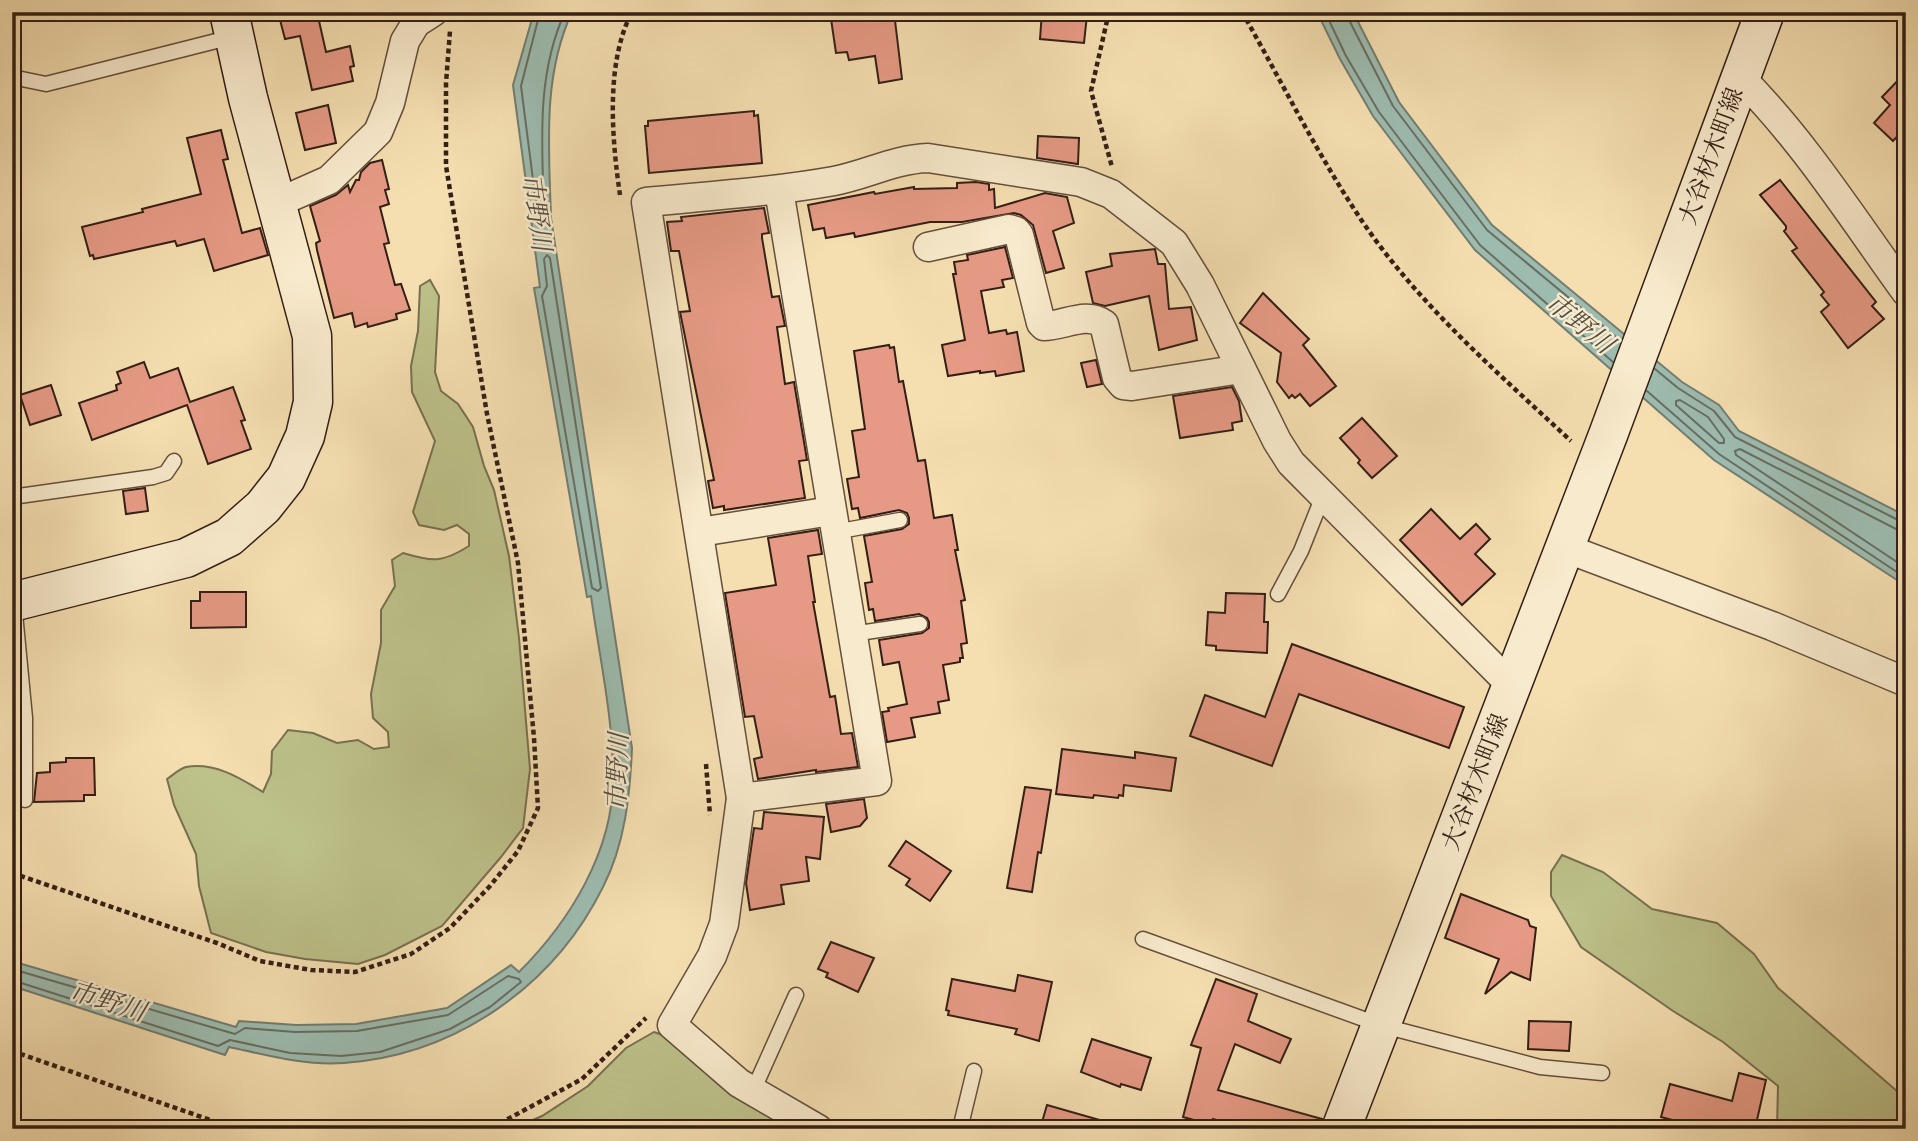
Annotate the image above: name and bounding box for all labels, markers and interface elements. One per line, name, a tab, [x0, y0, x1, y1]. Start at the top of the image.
street label: 大谷材木町線	[1673, 84, 1752, 229]
water label: 市野川	[514, 171, 558, 256]
water label: 市野川	[1538, 287, 1622, 363]
street label: 大谷材木町線	[1436, 710, 1517, 855]
water label: 市野川	[601, 730, 636, 812]
water label: 市野川	[65, 975, 153, 1030]

